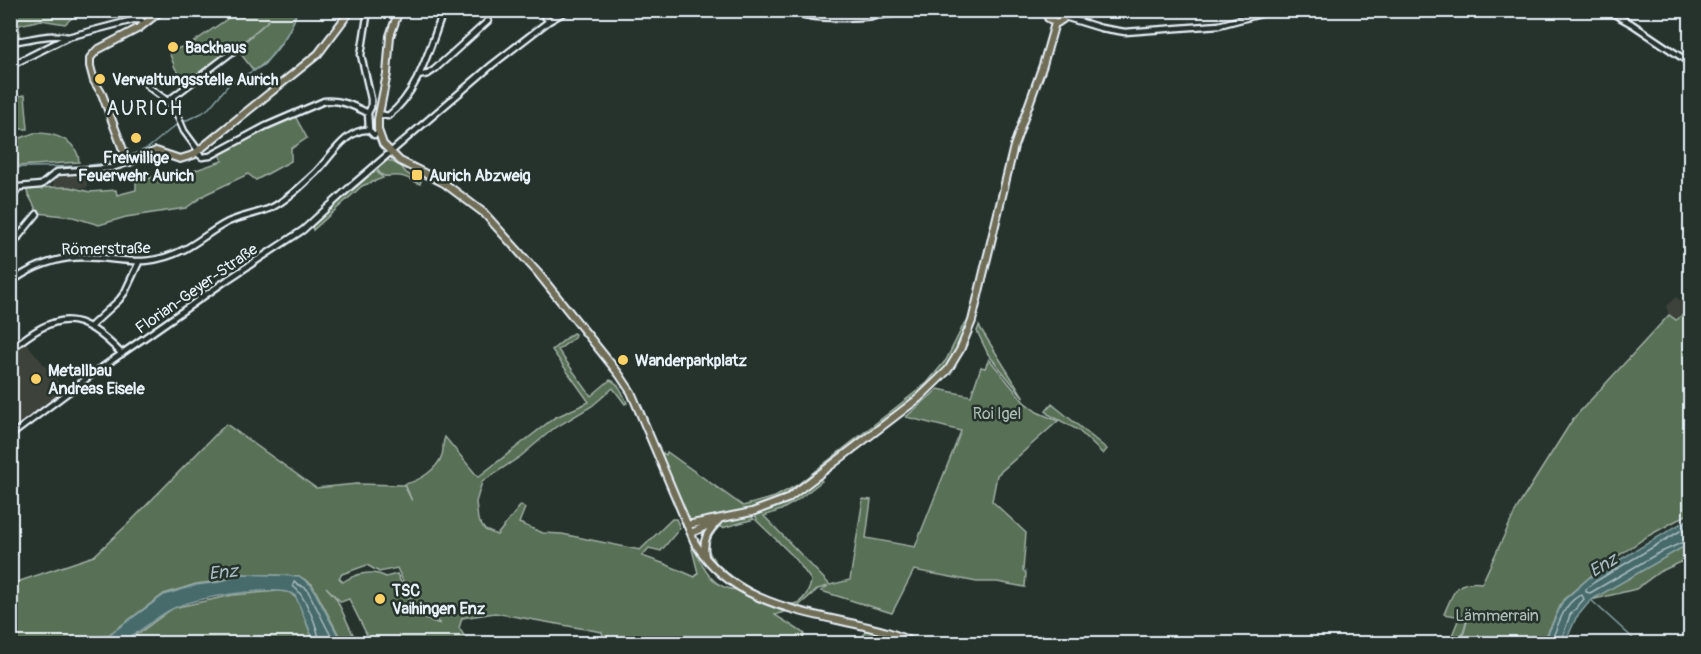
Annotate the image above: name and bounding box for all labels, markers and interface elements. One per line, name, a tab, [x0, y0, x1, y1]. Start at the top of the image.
place label: Backhaus	[185, 38, 247, 58]
marker: Backhaus	[166, 40, 180, 54]
place label: Verwaltungsstelle Aurich	[112, 70, 279, 90]
marker: Verwaltungsstelle Aurich	[93, 72, 107, 86]
district label: AURICH	[106, 96, 184, 121]
marker: Freiwillige Feuerwehr Aurich	[129, 131, 143, 145]
place label: Freiwillige Feuerwehr Aurich	[78, 148, 195, 186]
place label: Aurich Abzweig	[429, 166, 531, 186]
marker: Aurich Abzweig	[410, 168, 424, 182]
street label: Römerstraße	[61, 238, 151, 260]
street label: Florian-Geyer-Straße	[132, 239, 262, 338]
place label: Wanderparkplatz	[635, 351, 747, 371]
marker: Wanderparkplatz	[616, 353, 630, 367]
place label: Metallbau Andreas Eisele	[48, 361, 146, 399]
marker: Metallbau Andreas Eisele	[29, 372, 43, 386]
park label: Roi Igel	[973, 404, 1021, 424]
water label: Enz	[1585, 547, 1624, 583]
water label: Enz	[207, 559, 241, 585]
place label: TSC Vaihingen Enz	[391, 581, 486, 619]
marker: TSC Vaihingen Enz	[373, 592, 387, 606]
park label: Lämmerrain	[1455, 606, 1539, 626]

